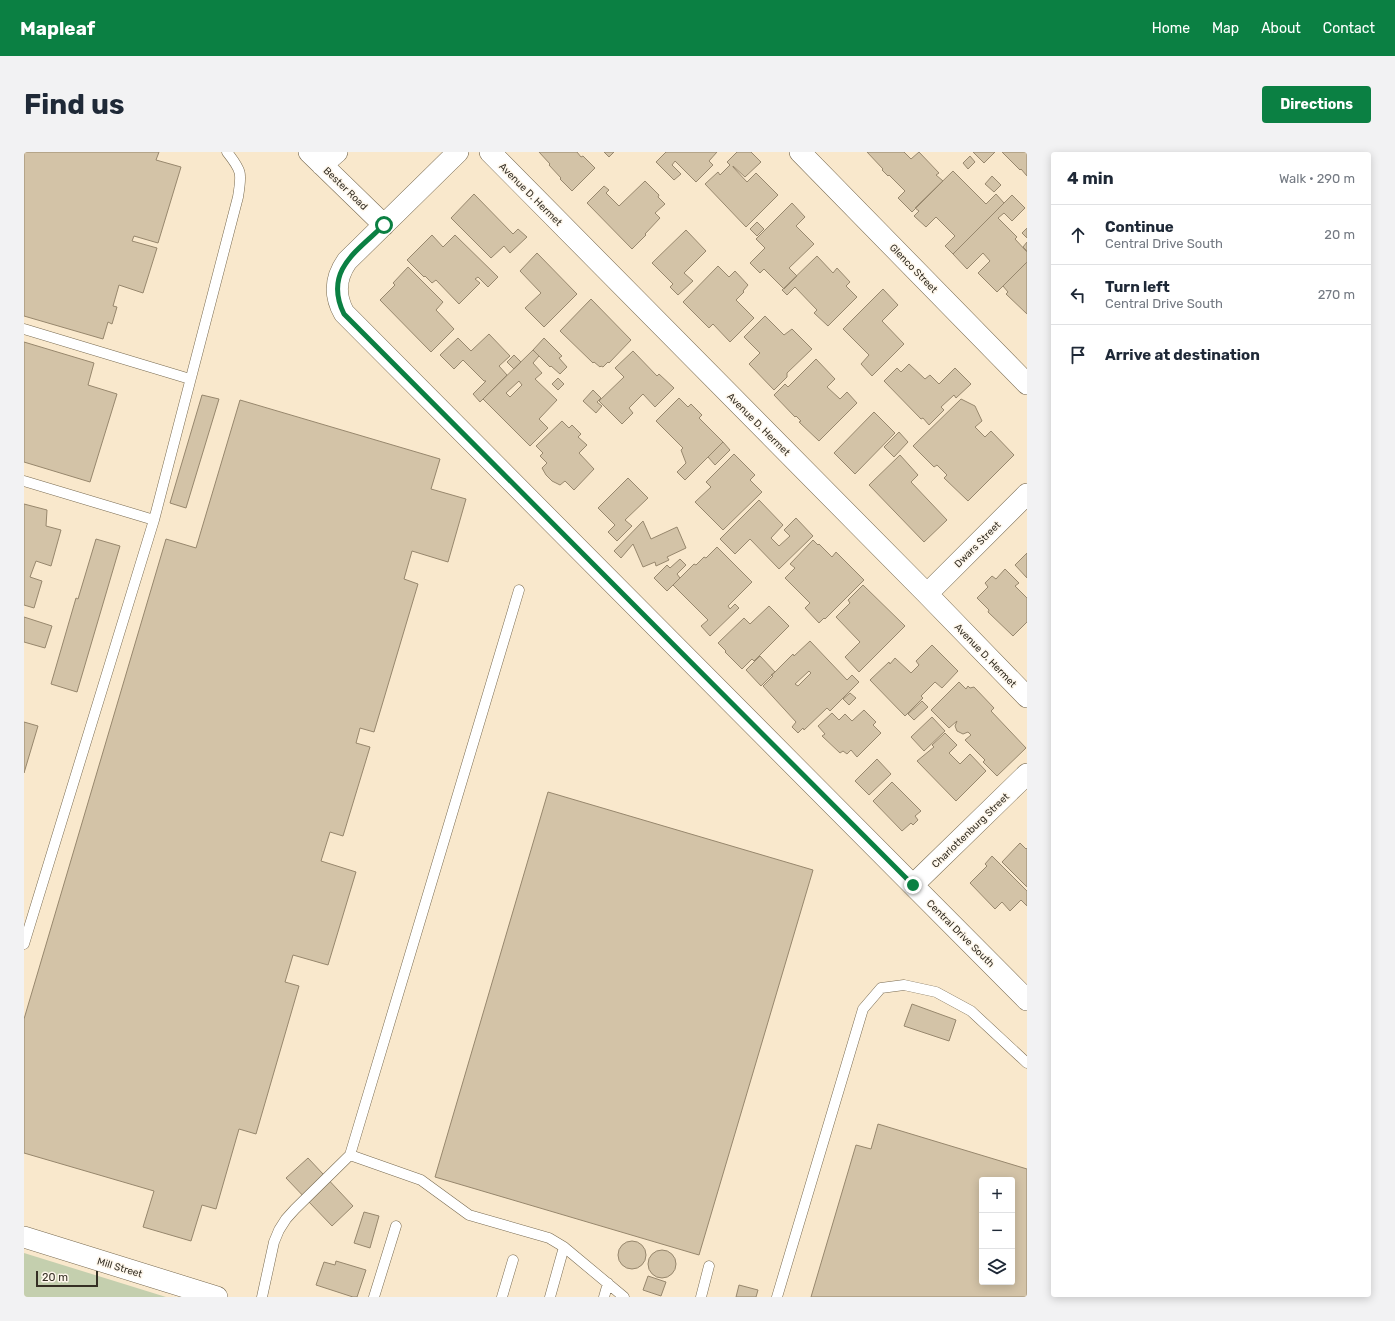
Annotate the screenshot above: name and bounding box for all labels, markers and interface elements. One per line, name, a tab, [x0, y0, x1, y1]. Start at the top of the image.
text: Mapleaf	[20, 17, 95, 40]
text: Home	[1152, 20, 1190, 37]
text: Map	[1212, 20, 1239, 37]
text: About	[1261, 20, 1301, 37]
text: Contact	[1323, 20, 1375, 37]
button: Directions	[1262, 86, 1371, 123]
text: Find us	[24, 88, 124, 121]
street label: Avenue D. Hermet	[496, 161, 564, 229]
street label: Bester Road	[321, 165, 370, 213]
text: 4 min	[1067, 168, 1114, 188]
text: Walk · 290 m	[1279, 171, 1355, 186]
route start	[375, 216, 393, 234]
text: Continue	[1105, 218, 1174, 236]
icon: ahead	[1067, 224, 1089, 246]
text: 20 m	[1324, 227, 1355, 242]
text: Central Drive South	[1105, 236, 1223, 251]
street label: Glenco Street	[887, 242, 940, 296]
text: Turn left	[1105, 278, 1170, 296]
icon: left	[1067, 284, 1089, 306]
text: 270 m	[1318, 287, 1355, 302]
text: Central Drive South	[1105, 296, 1223, 311]
icon: arrive	[1067, 344, 1089, 366]
text: Arrive at destination	[1105, 346, 1260, 364]
street label: Avenue D. Hermet	[724, 391, 792, 459]
street label: Dwars Street	[952, 519, 1003, 570]
street label: Avenue D. Hermet	[952, 621, 1019, 690]
street label: Charlottenburg Street	[930, 791, 1012, 871]
route end	[904, 876, 922, 894]
street label: Central Drive South	[924, 897, 997, 970]
map controls	[979, 1177, 1015, 1285]
button: +	[979, 1177, 1015, 1213]
button: −	[979, 1213, 1015, 1249]
button: layers	[979, 1249, 1015, 1285]
street label: Mill Street	[96, 1255, 144, 1281]
scale bar	[36, 1269, 98, 1288]
text: 20 m	[42, 1271, 68, 1284]

